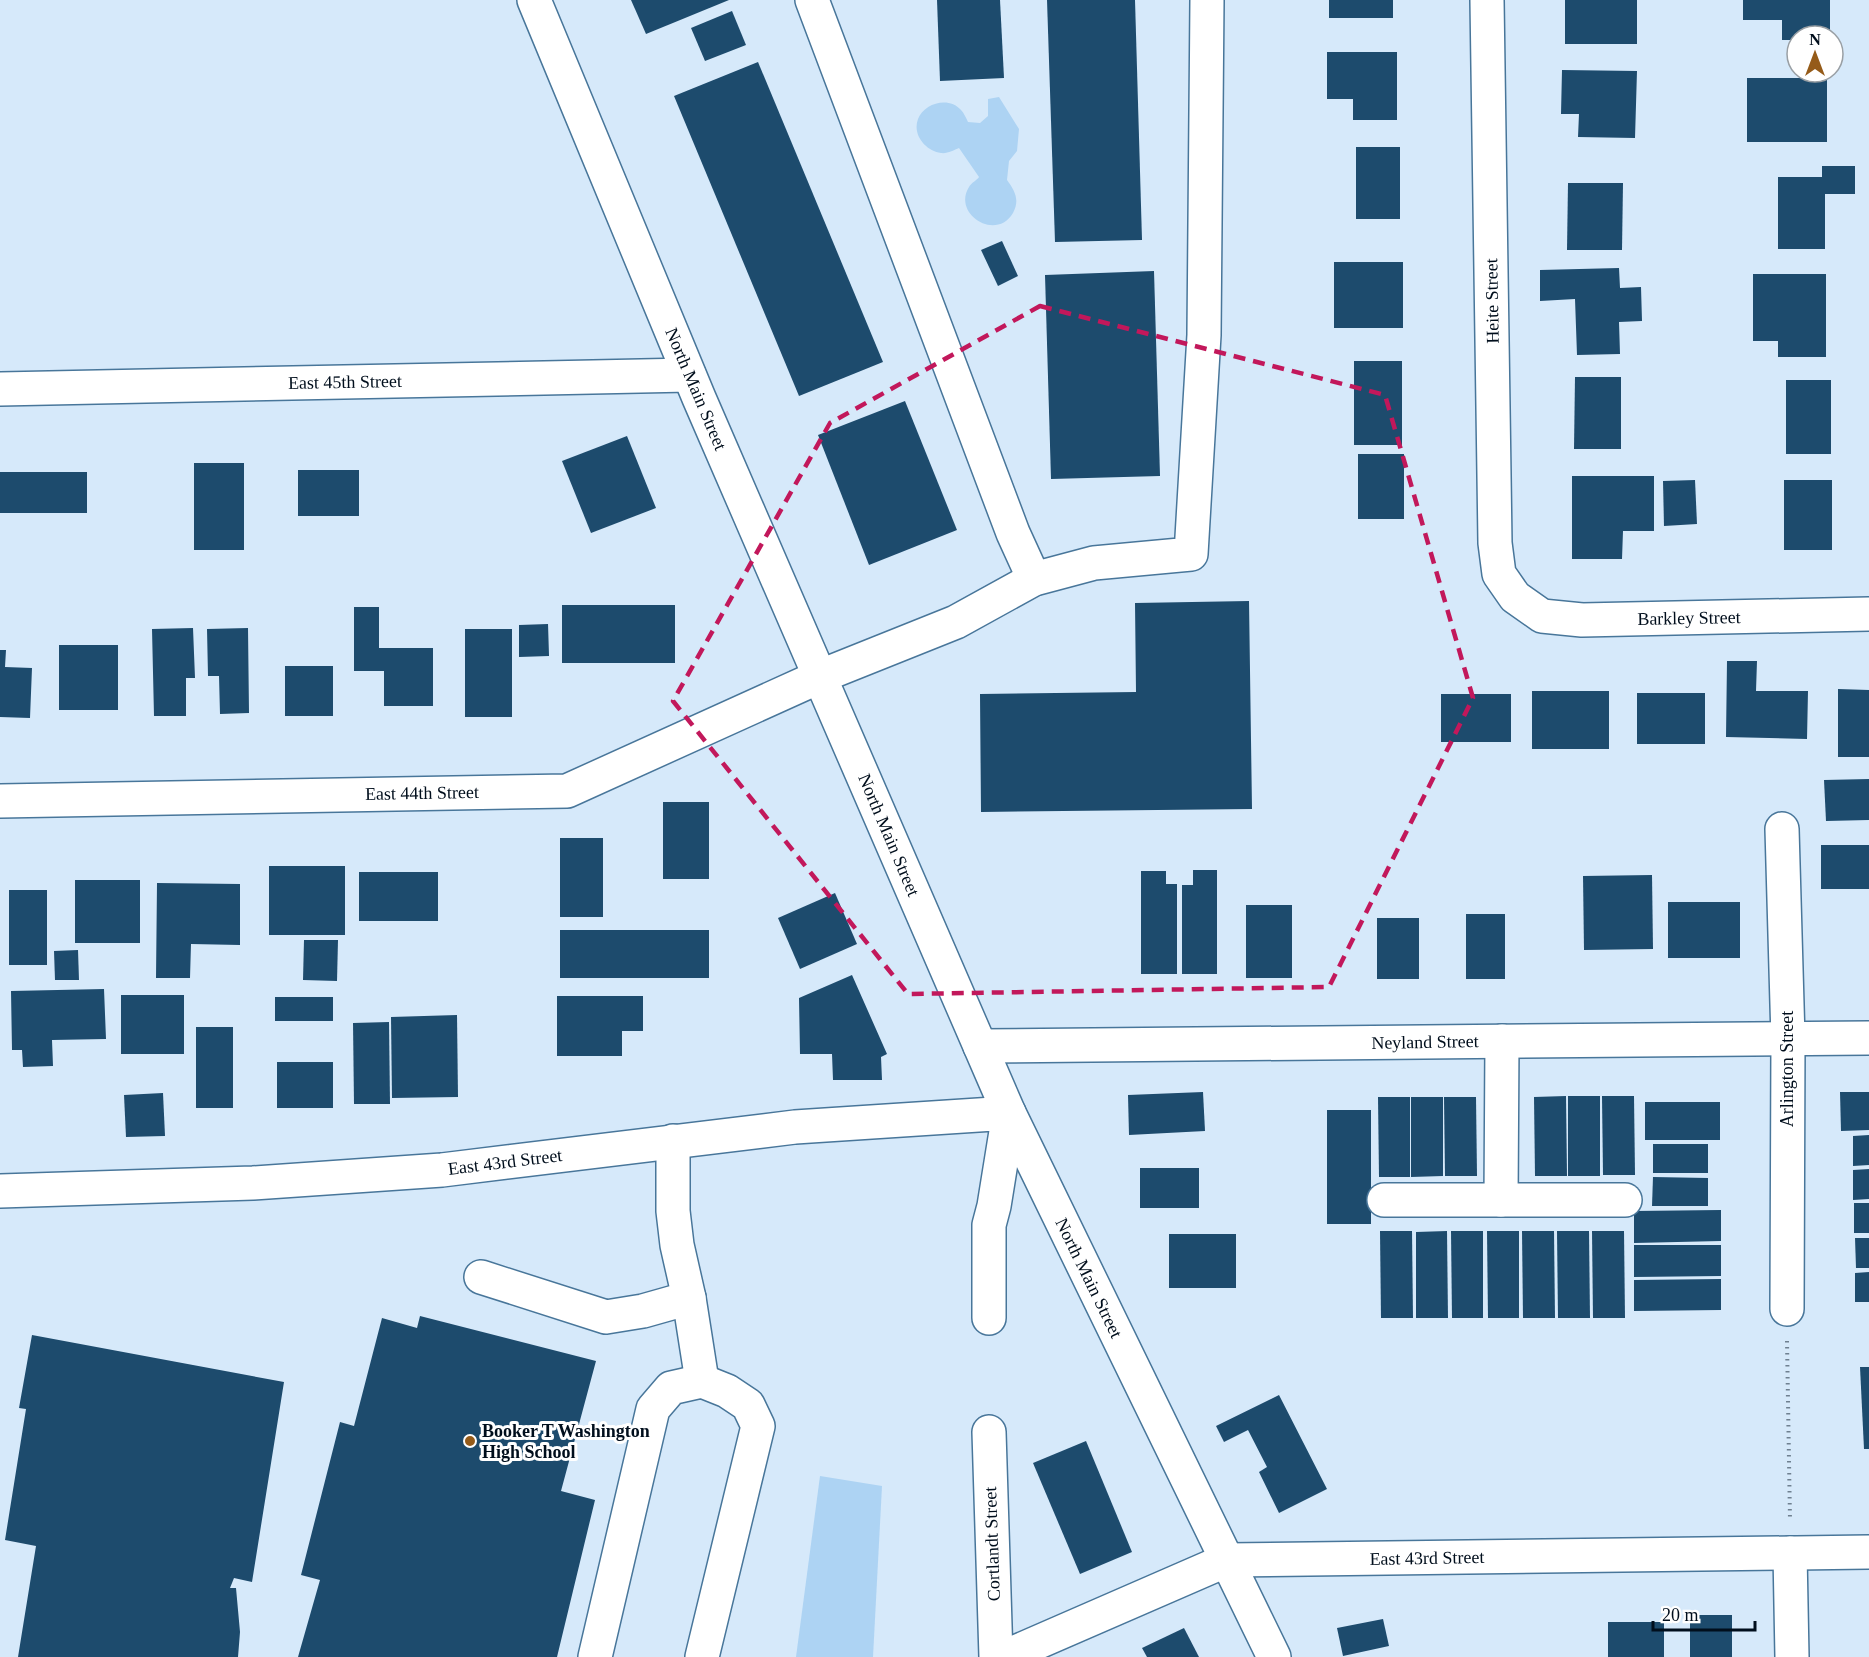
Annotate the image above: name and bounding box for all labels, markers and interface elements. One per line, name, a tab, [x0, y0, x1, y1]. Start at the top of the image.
north arrow	[1785, 24, 1845, 84]
text: N	[1809, 31, 1821, 48]
street label: Heite Street	[1481, 258, 1503, 344]
street label: North Main Street	[661, 325, 731, 453]
street label: East 45th Street	[288, 371, 402, 393]
street label: Barkley Street	[1637, 607, 1741, 629]
street label: North Main Street	[854, 771, 924, 899]
street label: East 44th Street	[365, 782, 479, 804]
street label: Arlington Street	[1777, 1011, 1797, 1127]
street label: Neyland Street	[1371, 1031, 1479, 1053]
street label: East 43rd Street	[447, 1145, 563, 1179]
street label: North Main Street	[1051, 1215, 1127, 1341]
place label: Booker T Washington High School	[482, 1421, 650, 1462]
marker: Booker T Washington High School	[463, 1434, 477, 1448]
street label: Cortlandt Street	[980, 1486, 1004, 1602]
street label: East 43rd Street	[1369, 1547, 1485, 1569]
scale bar	[1653, 1594, 1755, 1632]
text: 20 m	[1662, 1605, 1699, 1625]

